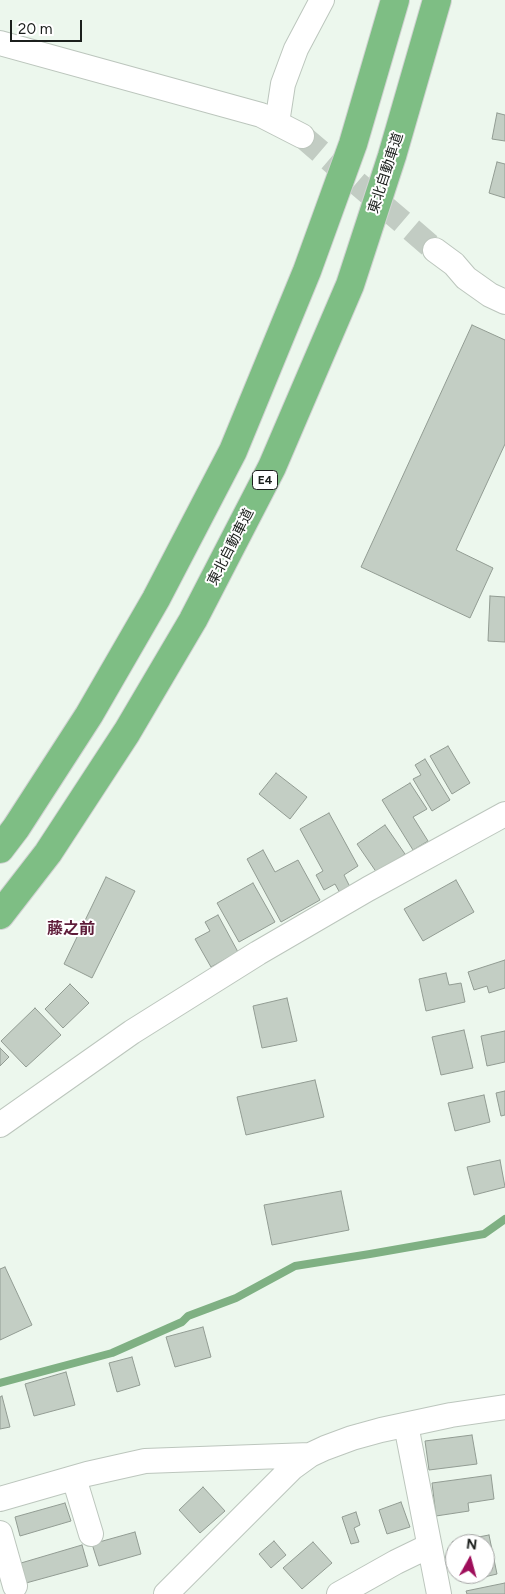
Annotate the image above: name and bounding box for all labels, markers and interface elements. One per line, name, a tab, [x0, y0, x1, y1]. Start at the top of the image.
scale bar	[12, 10, 85, 42]
text: 20 m	[18, 20, 52, 38]
street label: 東北自動車道	[365, 130, 407, 216]
road number: E4	[252, 470, 278, 490]
street label: 東北自動車道	[204, 506, 258, 588]
district label: 藤之前	[47, 919, 95, 939]
north arrow	[445, 1534, 495, 1584]
text: N	[465, 1536, 478, 1554]

